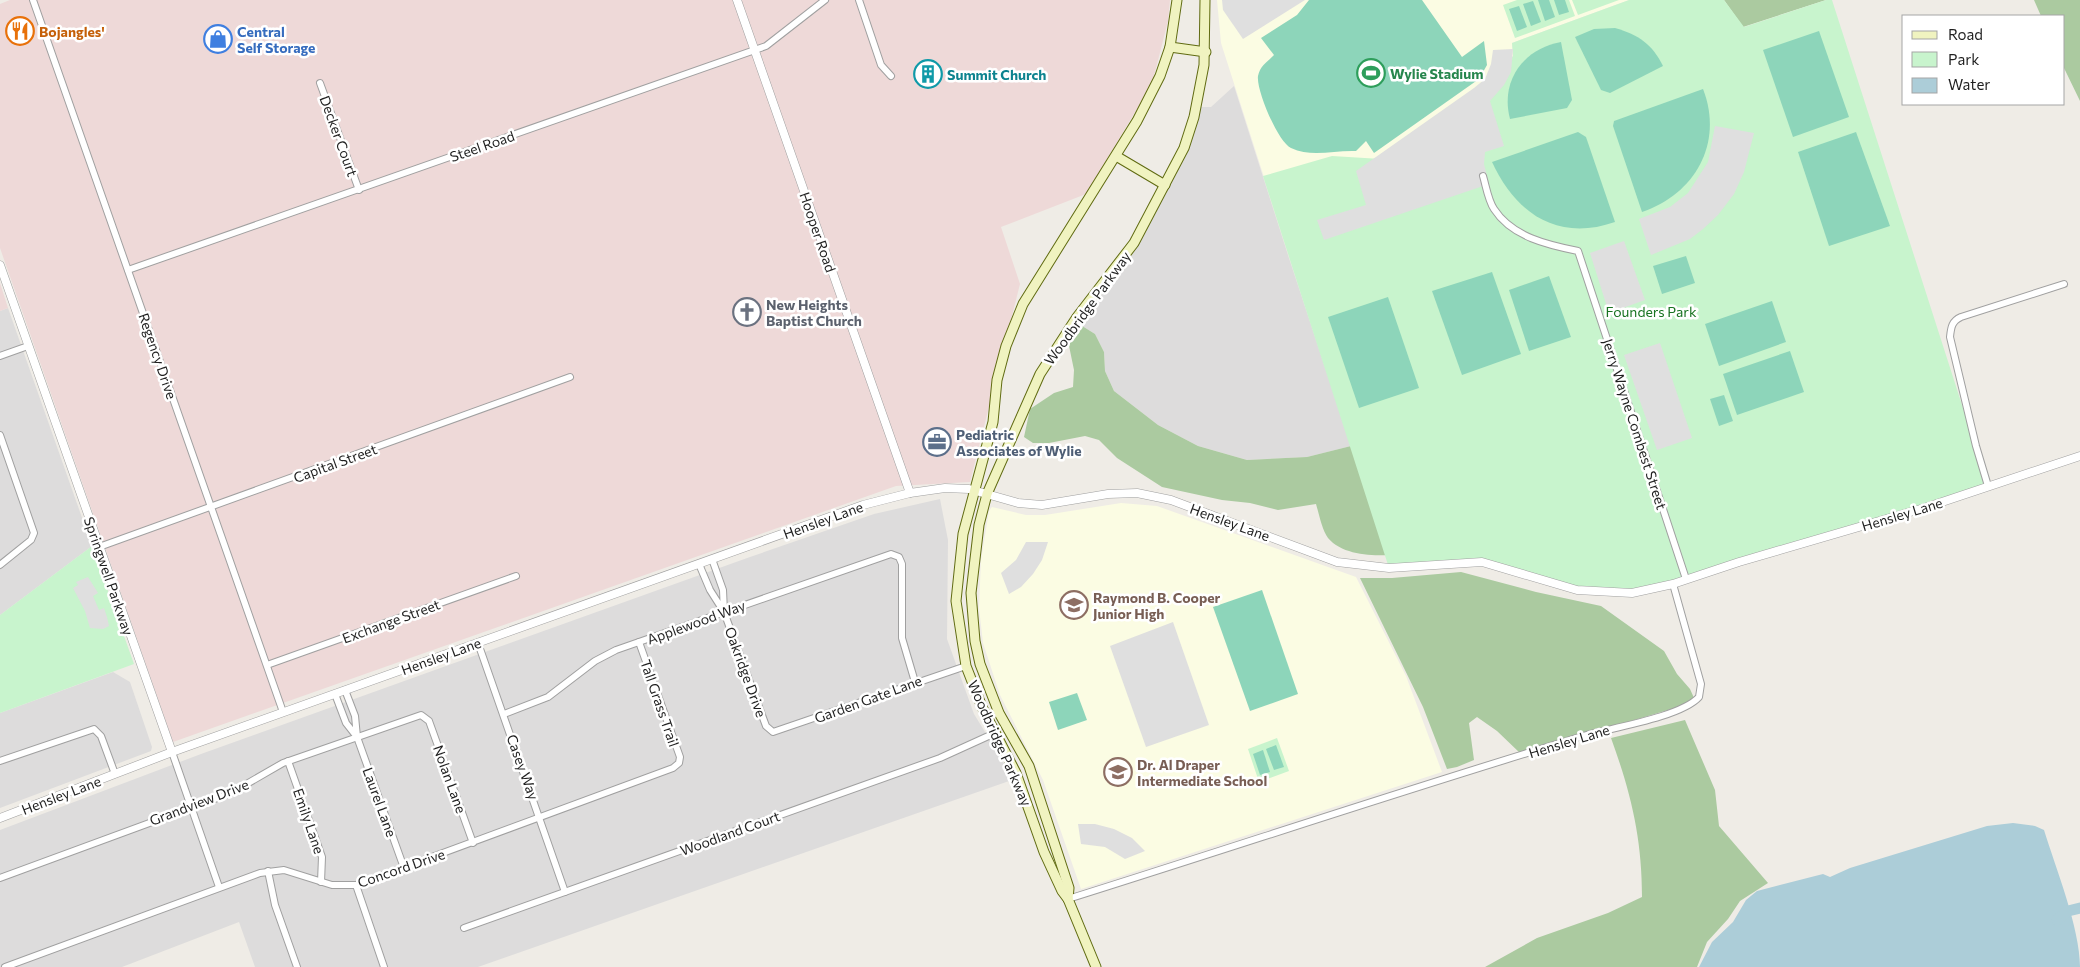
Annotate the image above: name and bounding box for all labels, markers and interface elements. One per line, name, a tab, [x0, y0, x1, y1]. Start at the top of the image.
legend	[1902, 15, 2065, 105]
restaurant icon: Bojangles'	[5, 16, 35, 46]
place label: Bojangles'	[39, 23, 105, 40]
place label: Central Self Storage	[237, 23, 315, 56]
shop icon: Central Self Storage	[203, 24, 233, 54]
text: Road	[1948, 25, 1983, 43]
text: Park	[1948, 50, 1979, 68]
sports icon: Wylie Stadium	[1356, 58, 1386, 88]
building icon: Summit Church	[913, 59, 943, 89]
place label: Wylie Stadium	[1390, 65, 1483, 82]
place label: Summit Church	[947, 66, 1046, 83]
text: Water	[1948, 75, 1990, 93]
street label: Decker Court	[317, 93, 362, 179]
street label: Steel Road	[447, 127, 517, 165]
street label: Hooper Road	[796, 190, 840, 274]
street label: Woodbridge Parkway	[1040, 248, 1134, 368]
place label: New Heights Baptist Church	[766, 296, 862, 329]
church icon: New Heights Baptist Church	[732, 297, 762, 327]
park label: Founders Park	[1605, 303, 1697, 320]
street label: Regency Drive	[135, 311, 181, 401]
street label: Jerry Wayne Combest Street	[1599, 336, 1671, 512]
place label: Pediatric Associates of Wylie	[956, 426, 1082, 459]
office icon: Pediatric Associates of Wylie	[922, 427, 952, 457]
street label: Capital Street	[291, 440, 379, 486]
street label: Hensley Lane	[1859, 494, 1945, 534]
street label: Hensley Lane	[781, 498, 865, 542]
street label: Hensley Lane	[1188, 500, 1272, 544]
street label: Springwell Parkway	[81, 515, 137, 637]
place label: Raymond B. Cooper Junior High	[1093, 589, 1221, 622]
school or university icon: Raymond B. Cooper Junior High	[1059, 590, 1089, 620]
street label: Exchange Street	[340, 595, 442, 647]
street label: Applewood Way	[645, 596, 747, 648]
street label: Oakridge Drive	[722, 624, 770, 720]
street label: Hensley Lane	[399, 634, 483, 678]
street label: Tall Grass Trail	[637, 657, 683, 749]
street label: Garden Gate Lane	[812, 672, 924, 726]
street label: Woodbridge Parkway	[965, 677, 1035, 809]
street label: Hensley Lane	[1526, 721, 1612, 761]
street label: Casey Way	[503, 732, 543, 802]
street label: Nolan Lane	[430, 743, 470, 815]
place label: Dr. Al Draper Intermediate School	[1137, 756, 1267, 789]
school or university icon: Dr. Al Draper Intermediate School	[1103, 757, 1133, 787]
street label: Laurel Lane	[360, 765, 400, 839]
street label: Hensley Lane	[19, 772, 103, 818]
street label: Grandview Drive	[147, 775, 251, 829]
street label: Emily Lane	[290, 786, 328, 856]
street label: Woodland Court	[678, 807, 782, 859]
street label: Concord Drive	[355, 845, 447, 891]

